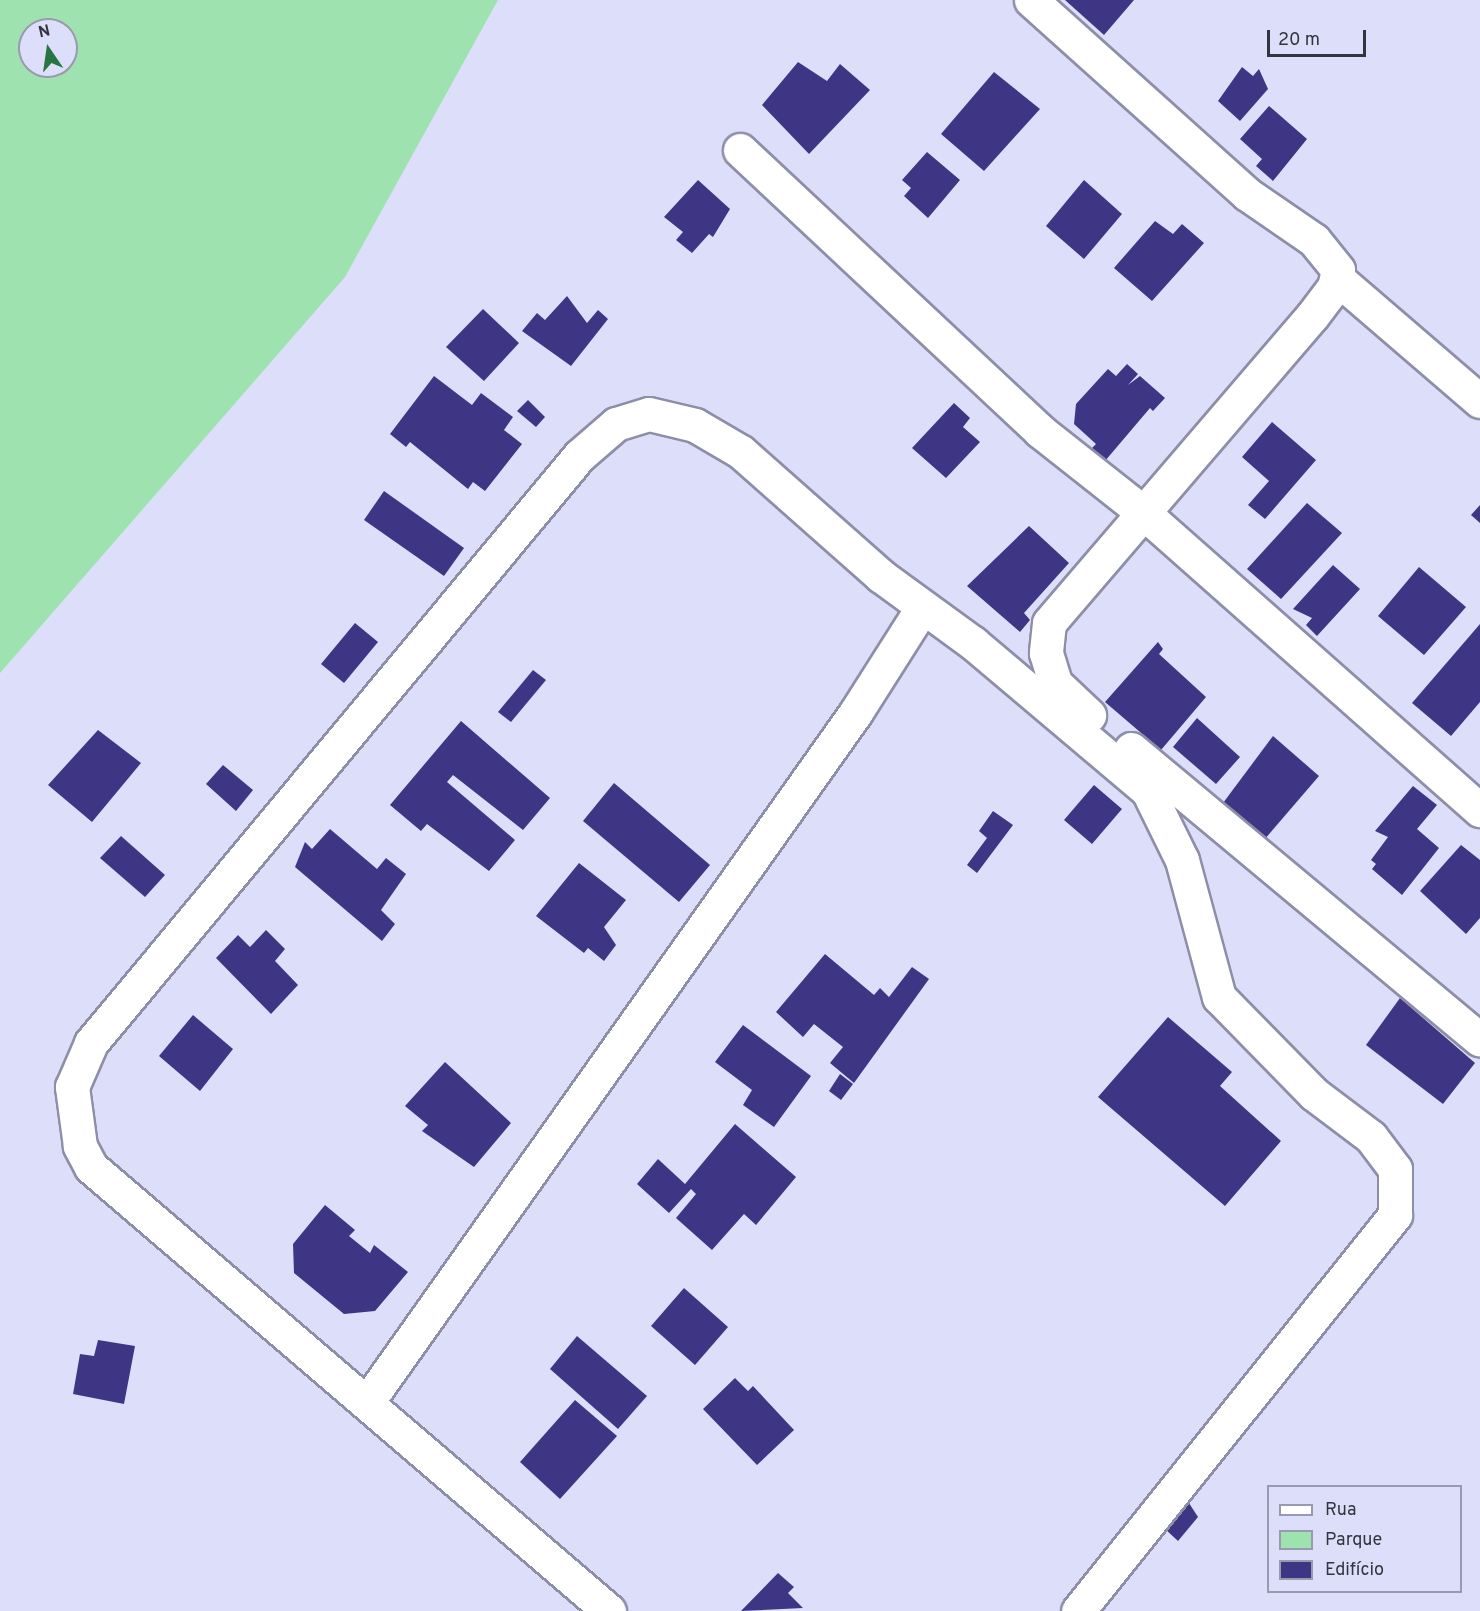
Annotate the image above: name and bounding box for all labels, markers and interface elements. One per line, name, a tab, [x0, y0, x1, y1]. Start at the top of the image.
north arrow	[18, 18, 78, 78]
scale bar	[1270, 18, 1369, 56]
text: N	[37, 21, 52, 43]
text: 20 m	[1278, 29, 1320, 52]
legend	[1267, 1485, 1462, 1593]
text: Rua	[1325, 1499, 1356, 1522]
text: Parque	[1325, 1529, 1382, 1552]
text: Edifício	[1325, 1559, 1384, 1582]

